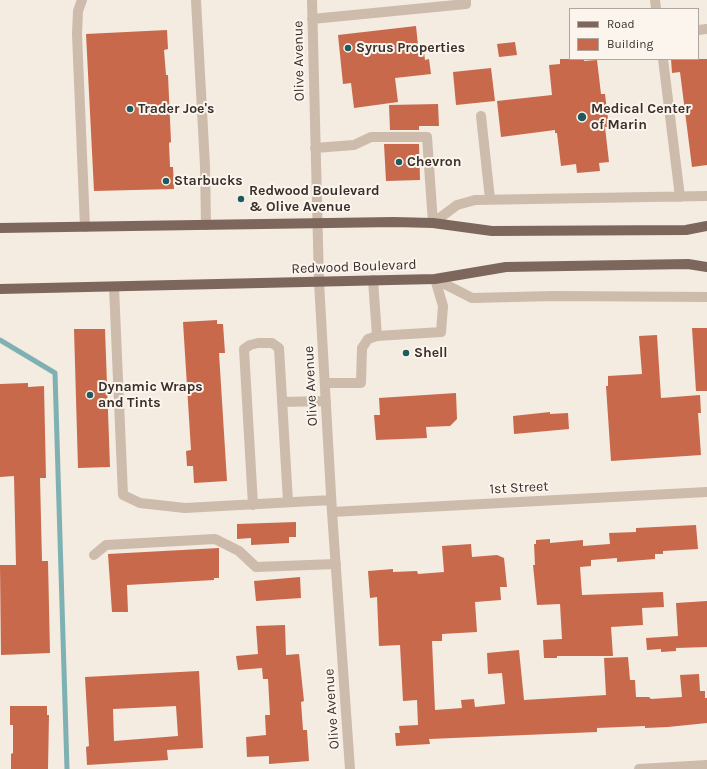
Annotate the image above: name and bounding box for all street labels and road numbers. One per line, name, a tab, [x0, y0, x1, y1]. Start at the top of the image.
street label: Olive Avenue	[290, 20, 308, 102]
street label: Redwood Boulevard	[291, 256, 417, 278]
street label: Olive Avenue	[300, 345, 322, 427]
street label: 1st Street	[489, 478, 549, 498]
street label: Olive Avenue	[321, 668, 343, 750]

